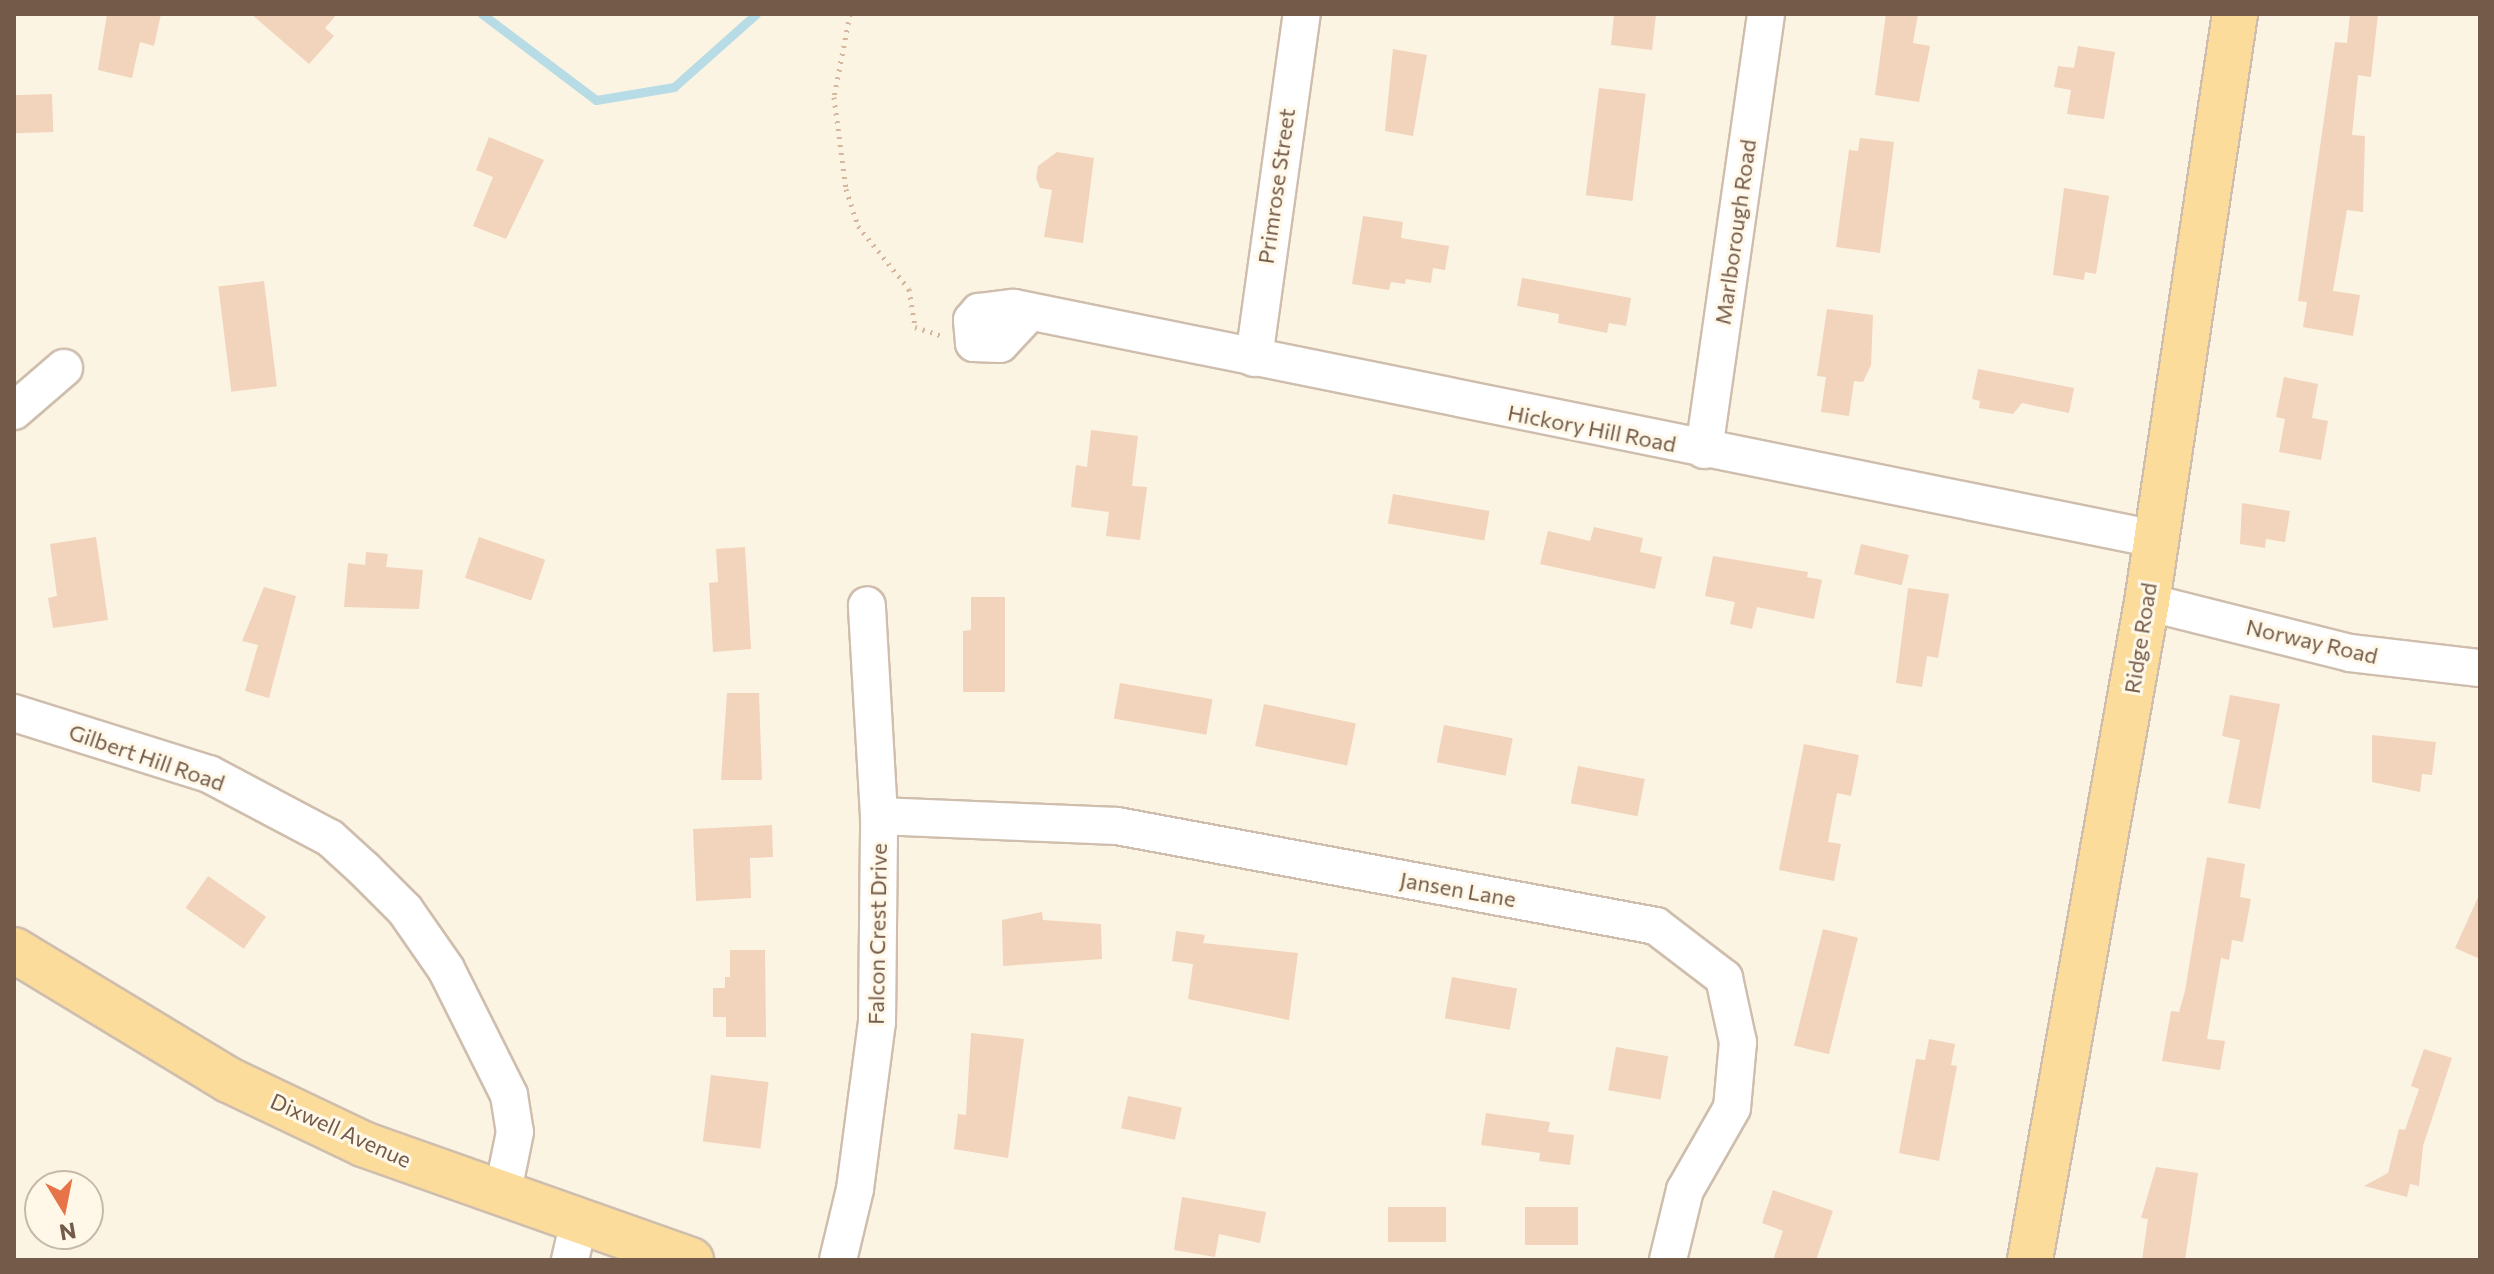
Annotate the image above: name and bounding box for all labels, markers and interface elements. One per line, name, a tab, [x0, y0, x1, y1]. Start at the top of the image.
street label: Primrose Street	[1252, 107, 1300, 265]
street label: Marlborough Road	[1709, 138, 1761, 326]
street label: Hickory Hill Road	[1506, 399, 1678, 457]
street label: Ridge Road	[2118, 581, 2162, 695]
street label: Norway Road	[2244, 613, 2380, 669]
street label: Gilbert Hill Road	[66, 718, 228, 796]
street label: Falcon Crest Drive	[862, 843, 892, 1025]
street label: Jansen Lane	[1398, 866, 1518, 912]
street label: Dixwell Avenue	[267, 1087, 415, 1173]
north arrow	[24, 1170, 104, 1250]
text: N	[57, 1217, 78, 1247]

